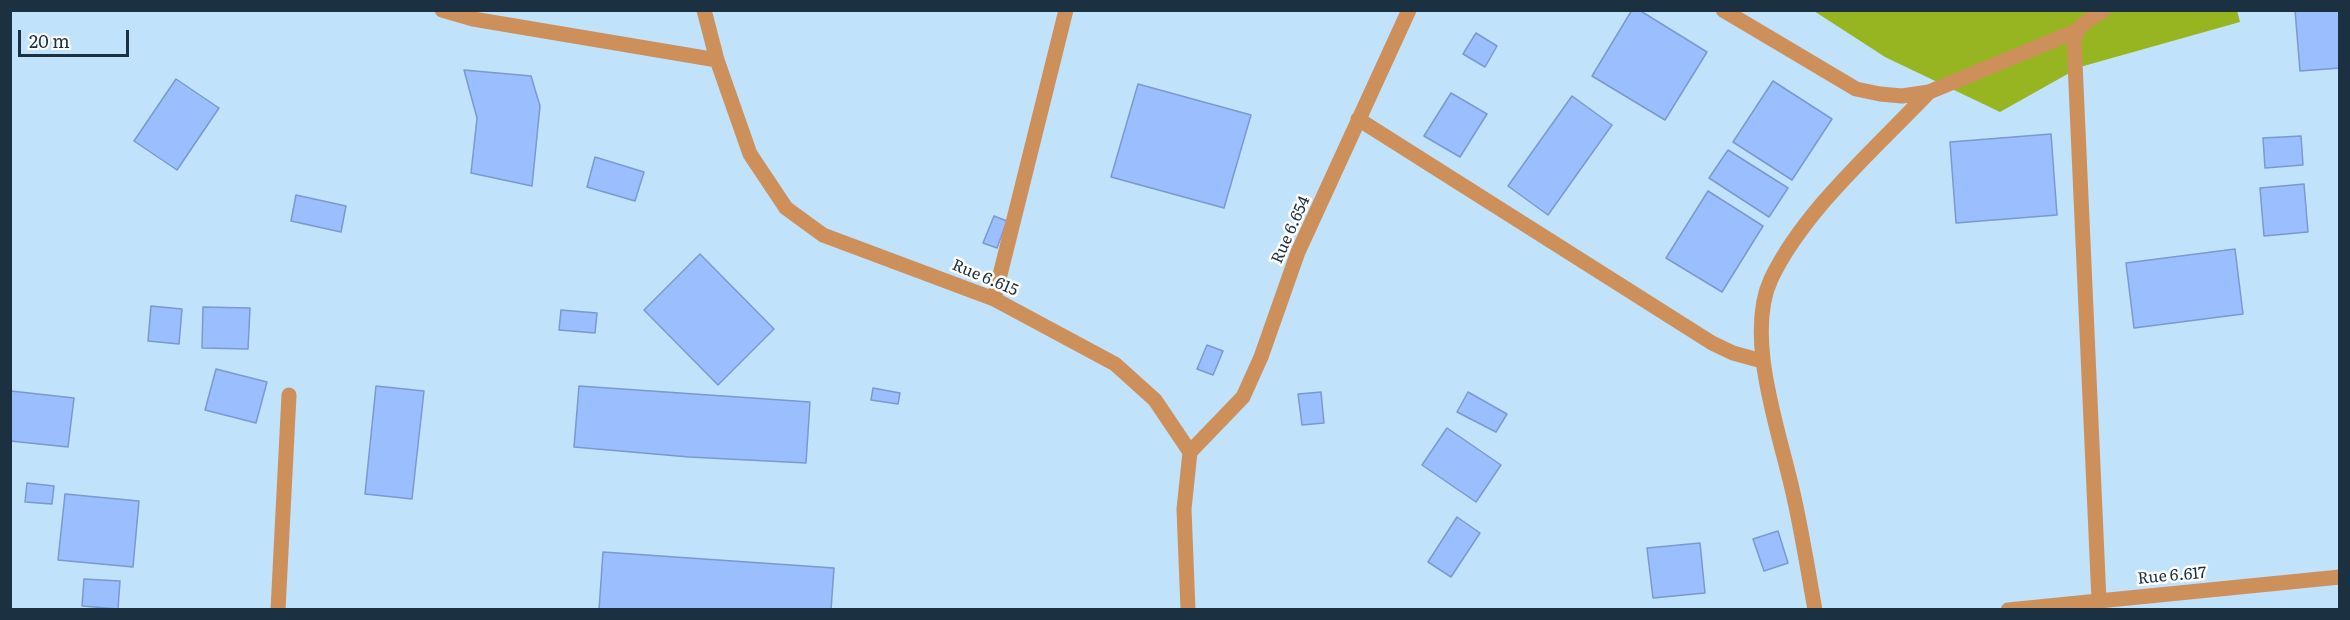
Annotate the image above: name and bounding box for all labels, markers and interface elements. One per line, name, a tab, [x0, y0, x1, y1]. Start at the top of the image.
scale bar	[21, 18, 132, 56]
text: 20 m	[29, 27, 70, 54]
street label: Rue 6.654	[1268, 193, 1314, 267]
street label: Rue 6.615	[949, 256, 1021, 300]
street label: Rue 6.617	[2137, 563, 2207, 589]

